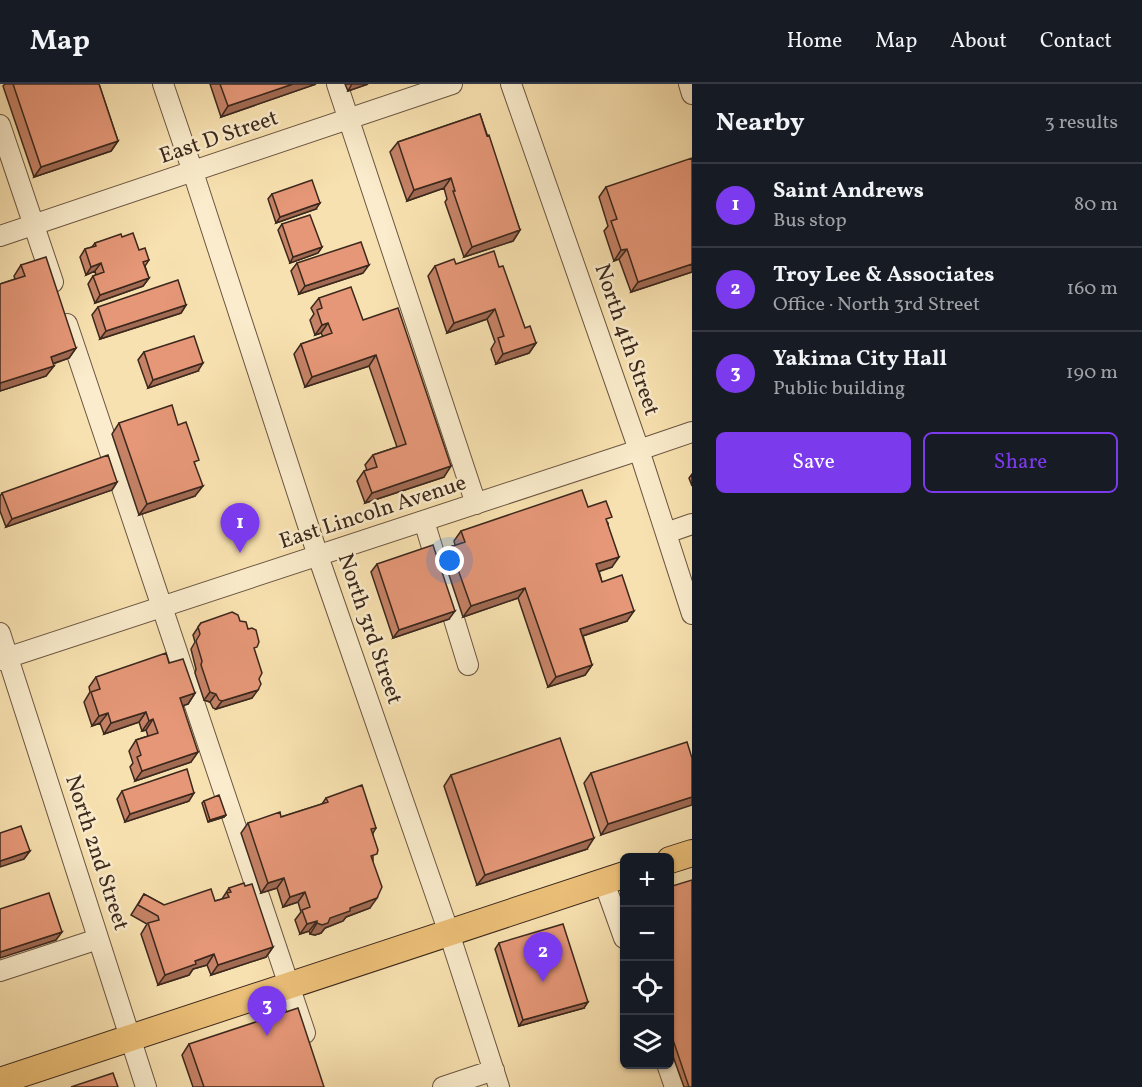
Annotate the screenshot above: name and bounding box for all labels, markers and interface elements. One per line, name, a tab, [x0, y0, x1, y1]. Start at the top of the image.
text: Map	[30, 22, 90, 61]
text: Home	[787, 27, 842, 56]
text: Map	[875, 27, 917, 56]
text: About	[950, 27, 1007, 56]
text: Contact	[1040, 27, 1112, 56]
street label: East D Street	[155, 103, 283, 173]
text: Nearby	[716, 105, 805, 141]
text: 3 results	[1044, 109, 1118, 137]
text: Saint Andrews	[773, 176, 924, 207]
text: 1	[731, 191, 740, 219]
text: 80 m	[1074, 191, 1118, 219]
text: Bus stop	[773, 207, 847, 235]
street label: North 4th Street	[586, 260, 667, 420]
text: Troy Lee & Associates	[773, 260, 995, 291]
text: 2	[730, 275, 741, 303]
text: 160 m	[1066, 275, 1118, 303]
text: Office · North 3rd Street	[773, 291, 980, 319]
text: Yakima City Hall	[773, 344, 947, 375]
text: 3	[730, 359, 741, 387]
text: 190 m	[1066, 359, 1118, 387]
text: Public building	[773, 375, 905, 403]
button: Save	[716, 432, 911, 493]
button: Share	[923, 432, 1118, 493]
street label: East Lincoln Avenue	[275, 468, 471, 558]
pin: 1	[220, 504, 260, 553]
your location	[435, 546, 464, 575]
street label: North 3rd Street	[329, 550, 409, 709]
street label: North 2nd Street	[56, 771, 136, 935]
map controls	[620, 853, 674, 1069]
button: +	[620, 853, 674, 907]
button: −	[620, 907, 674, 961]
pin: 2	[524, 932, 562, 982]
button: locate	[620, 961, 674, 1015]
pin: 3	[248, 986, 286, 1036]
button: layers	[620, 1015, 674, 1069]

